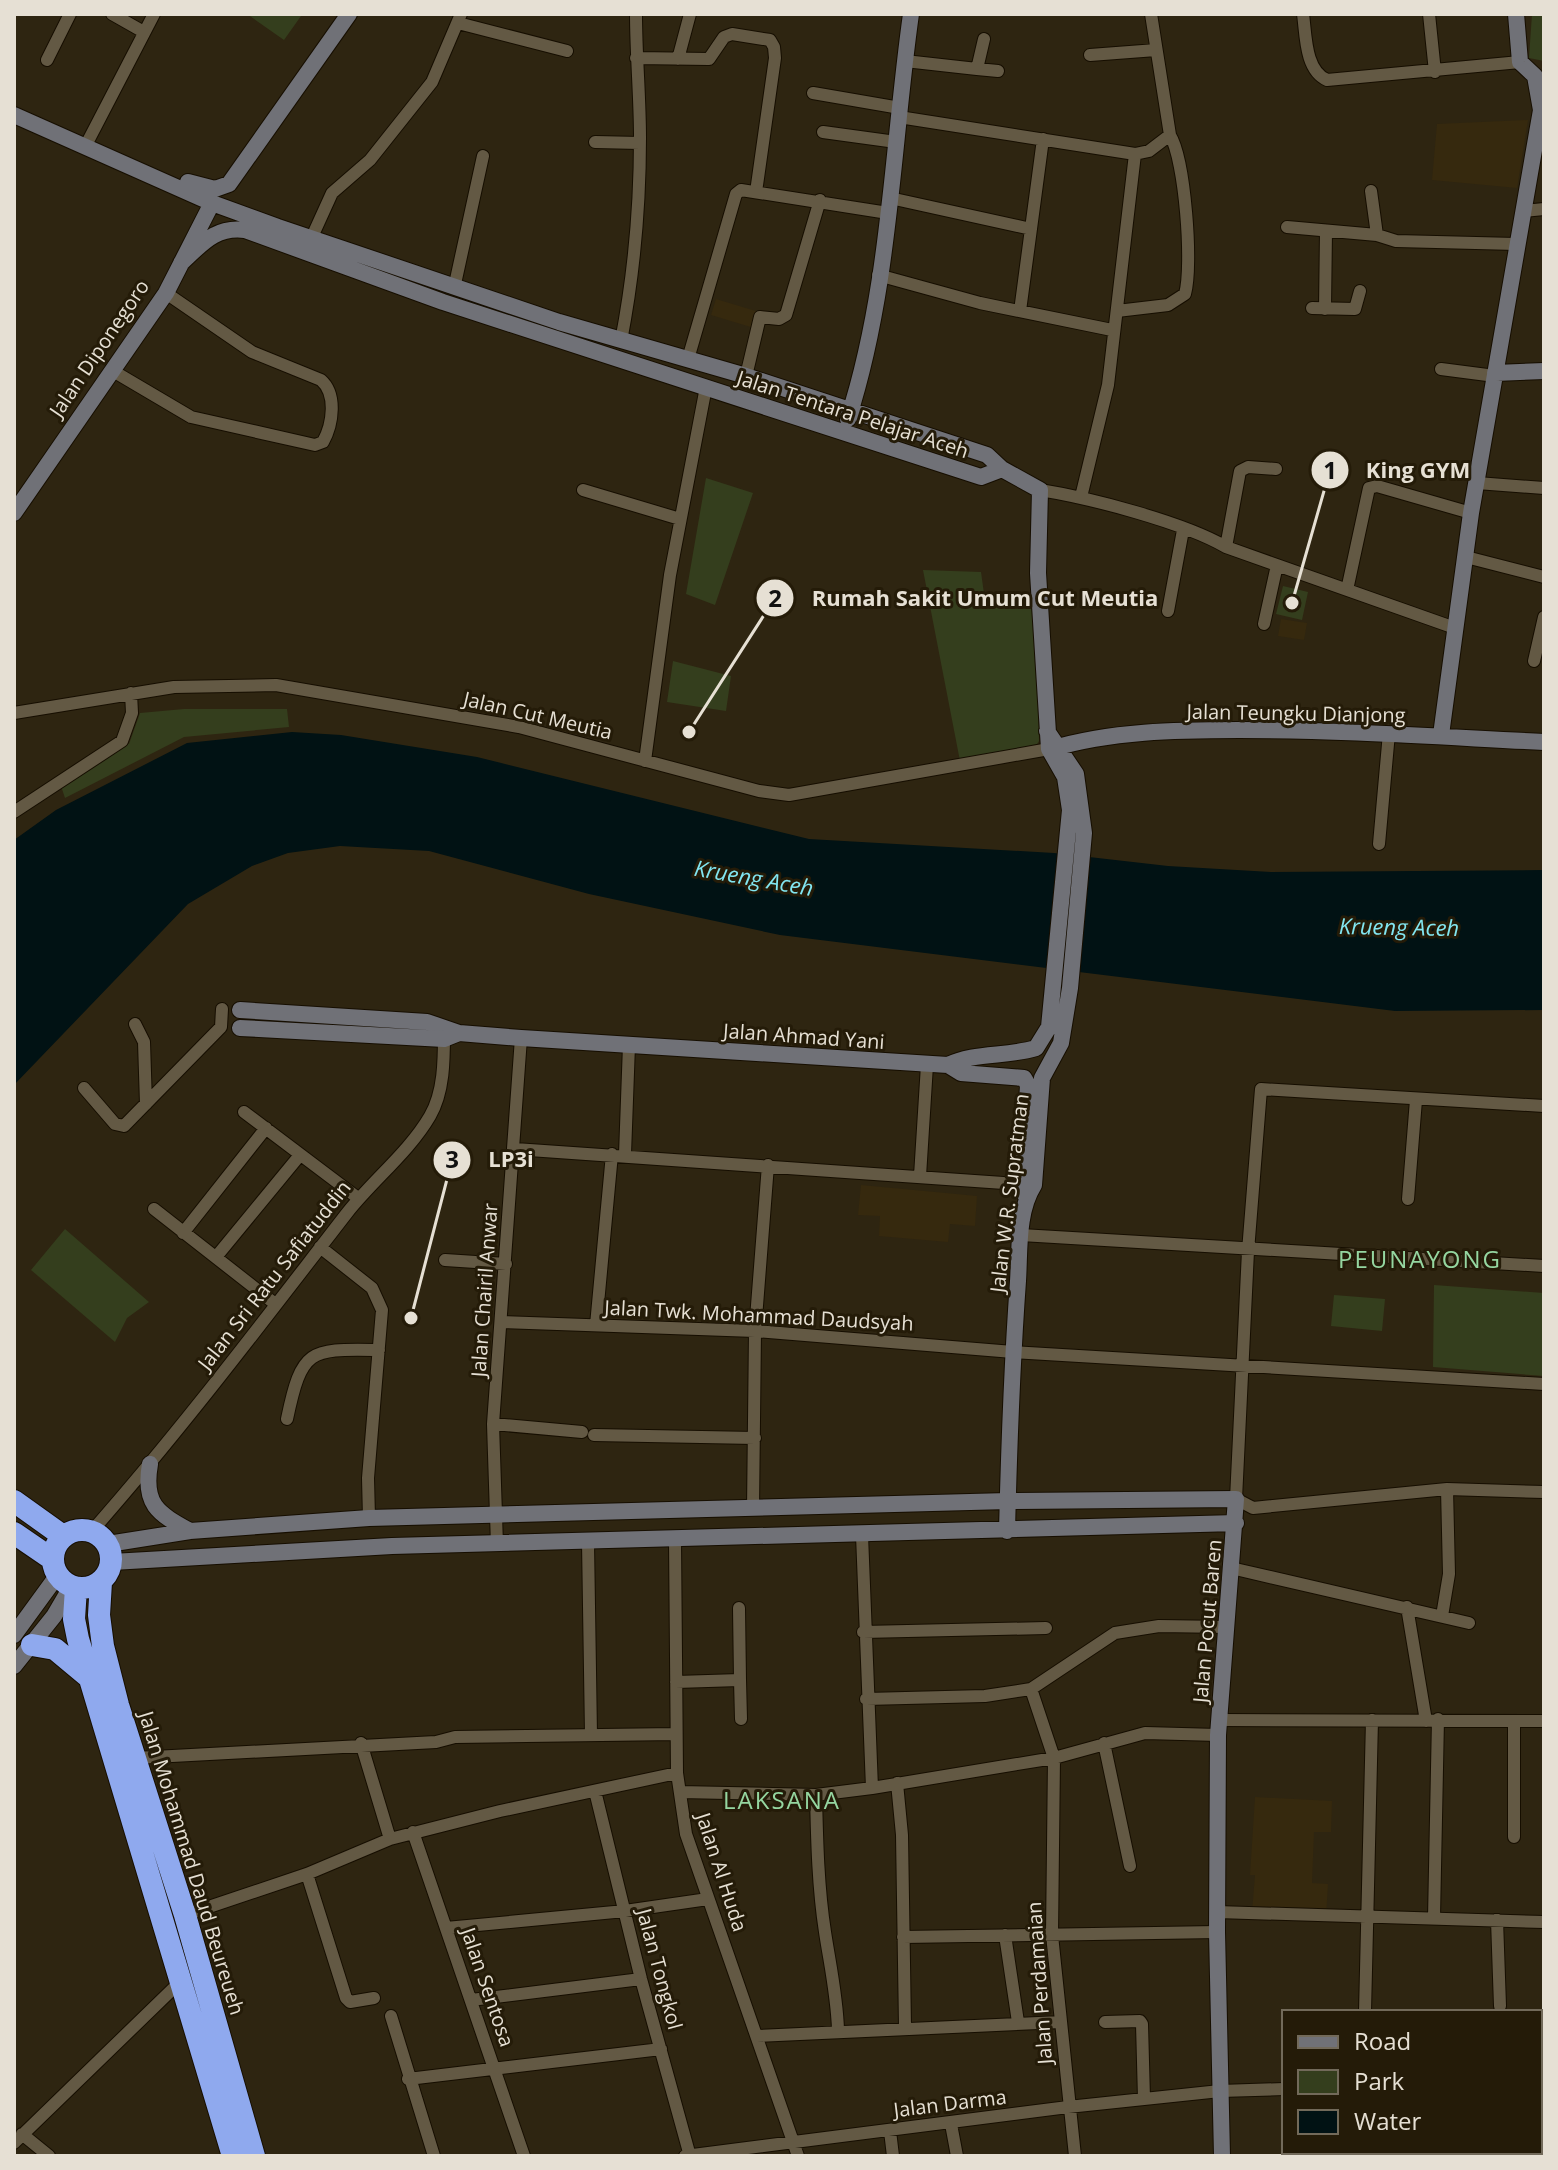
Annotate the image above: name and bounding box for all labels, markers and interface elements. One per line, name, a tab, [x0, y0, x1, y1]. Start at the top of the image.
street label: Jalan Diponegoro	[42, 274, 155, 424]
street label: Jalan Tentara Pelajar Aceh	[732, 363, 972, 464]
callout: King GYM	[1310, 447, 1486, 493]
text: 1	[1323, 453, 1337, 486]
text: King GYM	[1366, 454, 1470, 484]
callout: Rumah Sakit Umum Cut Meutia	[755, 575, 1174, 621]
text: 2	[768, 581, 782, 614]
text: Rumah Sakit Umum Cut Meutia	[812, 582, 1158, 612]
street label: Jalan Cut Meutia	[459, 684, 615, 745]
street label: Jalan Teungku Dianjong	[1184, 698, 1406, 728]
water label: Krueng Aceh	[692, 852, 816, 902]
water label: Krueng Aceh	[1339, 910, 1459, 942]
street label: Jalan Ahmad Yani	[720, 1017, 886, 1055]
street label: Jalan W.R. Supratman	[983, 1092, 1035, 1296]
callout: LP3i	[432, 1137, 550, 1183]
text: 3	[445, 1142, 459, 1175]
text: LP3i	[488, 1143, 534, 1173]
street label: Jalan Sri Ratu Safiatuddin	[190, 1175, 357, 1377]
street label: Jalan Chairil Anwar	[464, 1202, 504, 1380]
district label: PEUNAYONG	[1338, 1242, 1502, 1275]
street label: Jalan Twk. Mohammad Daudsyah	[602, 1293, 914, 1337]
street label: Jalan Pocut Baren	[1186, 1538, 1228, 1706]
street label: Jalan Mohammad Daud Beureueh	[132, 1706, 251, 2018]
district label: LAKSANA	[723, 1783, 841, 1816]
street label: Jalan Al Huda	[689, 1807, 754, 1935]
street label: Jalan Perdamaian	[1020, 1901, 1058, 2067]
street label: Jalan Tongkol	[630, 1904, 689, 2032]
street label: Jalan Sentosa	[454, 1922, 521, 2050]
legend	[1282, 2010, 1542, 2154]
text: Road	[1354, 2024, 1411, 2057]
text: Park	[1354, 2064, 1405, 2097]
street label: Jalan Darma	[890, 2083, 1008, 2124]
text: Water	[1354, 2104, 1422, 2137]

